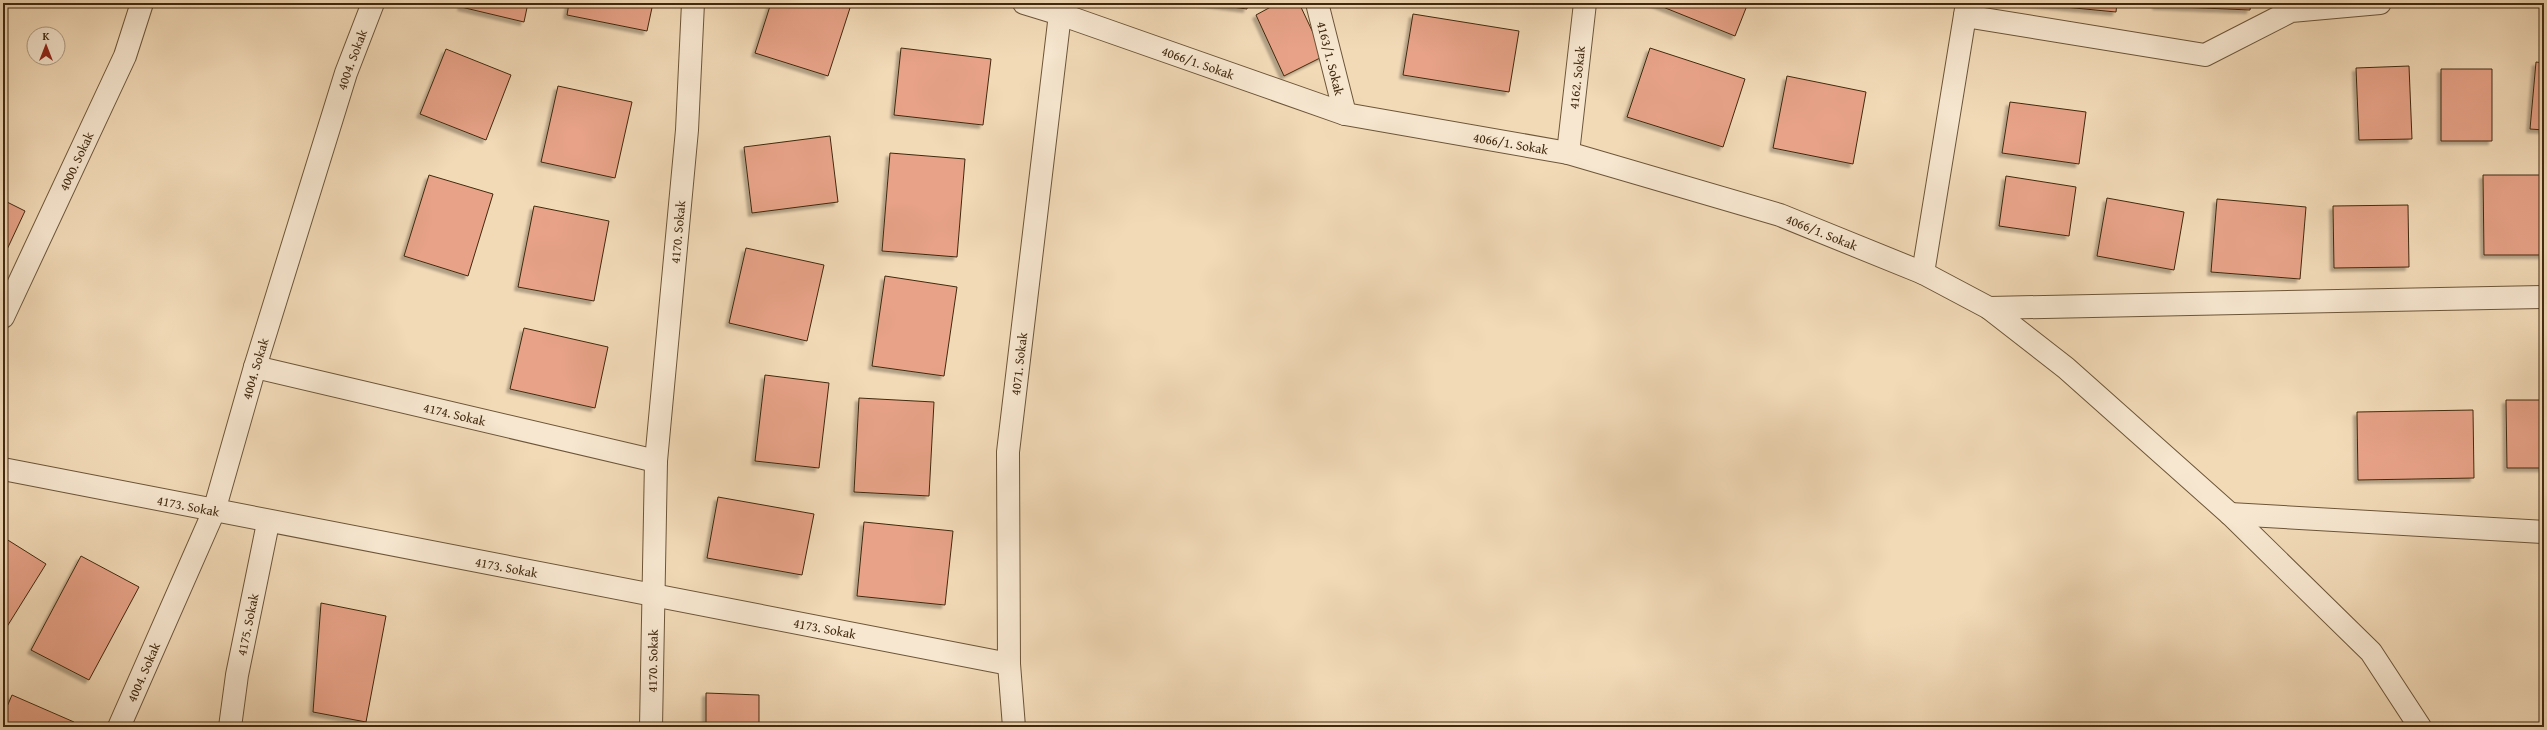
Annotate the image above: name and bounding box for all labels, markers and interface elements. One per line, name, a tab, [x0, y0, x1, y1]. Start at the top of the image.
street label: 4163/1. Sokak	[1312, 19, 1349, 98]
north arrow	[26, 26, 66, 66]
street label: 4004. Sokak	[332, 26, 372, 92]
text: K	[43, 28, 50, 44]
street label: 4066/1. Sokak	[1159, 41, 1237, 85]
street label: 4162. Sokak	[1564, 45, 1590, 110]
street label: 4000. Sokak	[54, 128, 98, 194]
street label: 4066/1. Sokak	[1472, 128, 1550, 159]
street label: 4170. Sokak	[666, 199, 690, 265]
street label: 4066/1. Sokak	[1783, 209, 1861, 256]
street label: 4071. Sokak	[1006, 331, 1032, 397]
street label: 4004. Sokak	[237, 335, 274, 402]
street label: 4174. Sokak	[421, 398, 488, 431]
street label: 4173. Sokak	[155, 491, 222, 522]
street label: 4173. Sokak	[474, 552, 540, 583]
street label: 4175. Sokak	[232, 591, 264, 658]
street label: 4173. Sokak	[792, 613, 858, 644]
street label: 4170. Sokak	[643, 629, 663, 693]
street label: 4004. Sokak	[122, 639, 165, 705]

